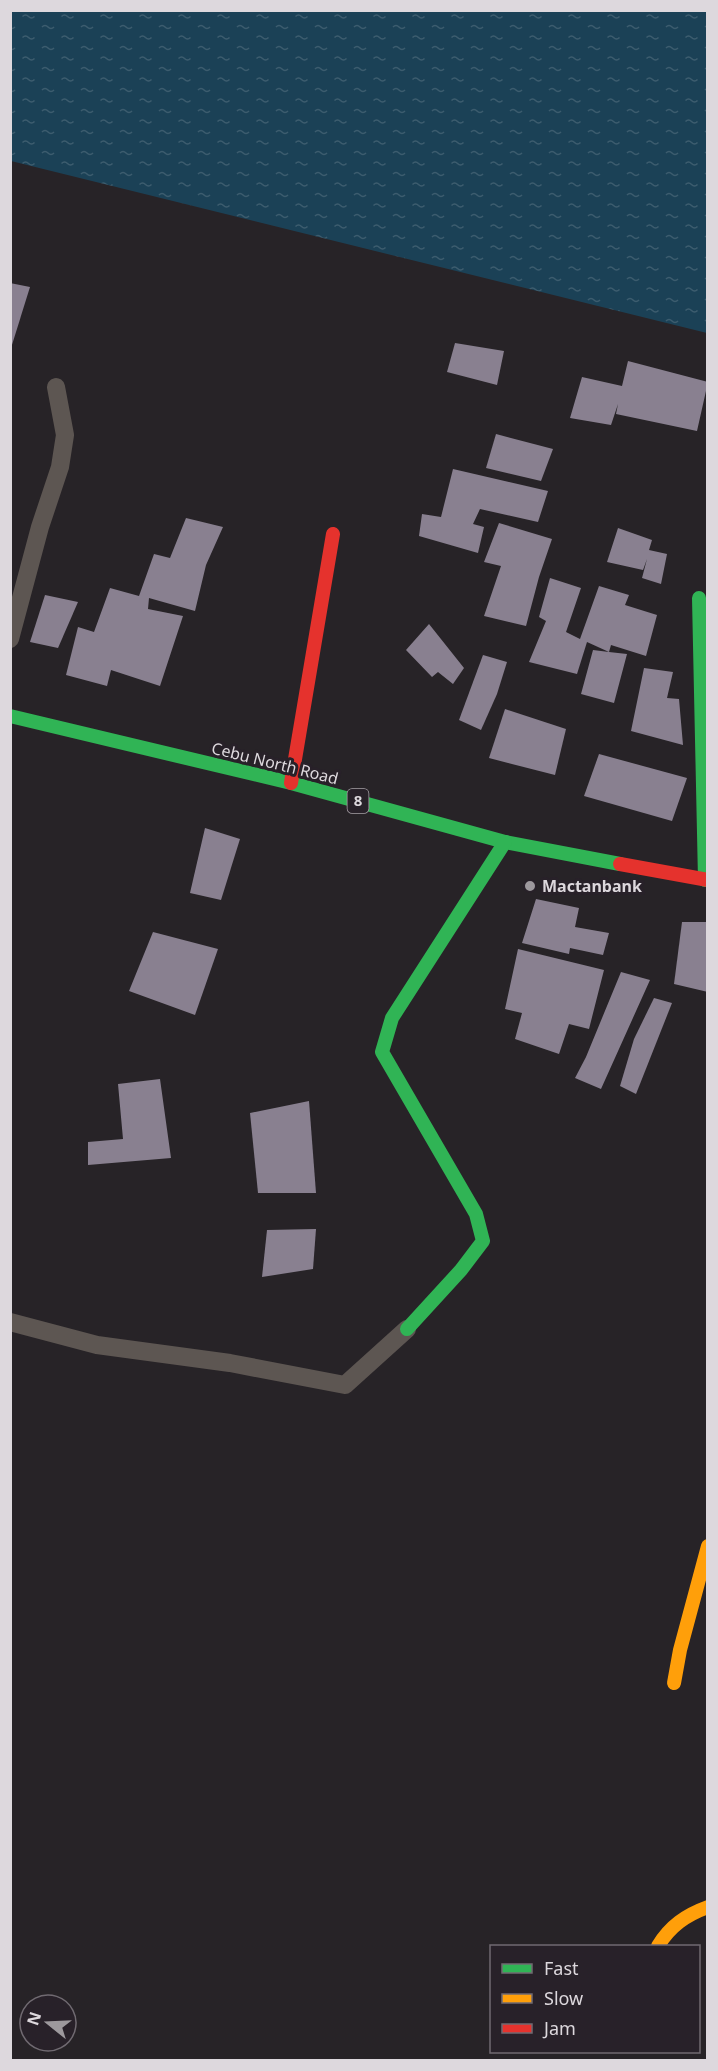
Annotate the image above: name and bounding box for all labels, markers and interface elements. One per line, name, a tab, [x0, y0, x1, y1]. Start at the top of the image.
street label: Cebu North Road	[209, 737, 341, 789]
road number: 8	[348, 789, 368, 813]
place label: Mactanbank	[542, 875, 642, 897]
marker: Mactanbank	[523, 879, 537, 893]
legend	[490, 1945, 700, 2053]
text: Fast	[544, 1956, 579, 1980]
text: Slow	[544, 1986, 583, 2010]
north arrow	[18, 1993, 78, 2053]
text: N	[21, 2009, 46, 2028]
text: Jam	[542, 2016, 576, 2040]

